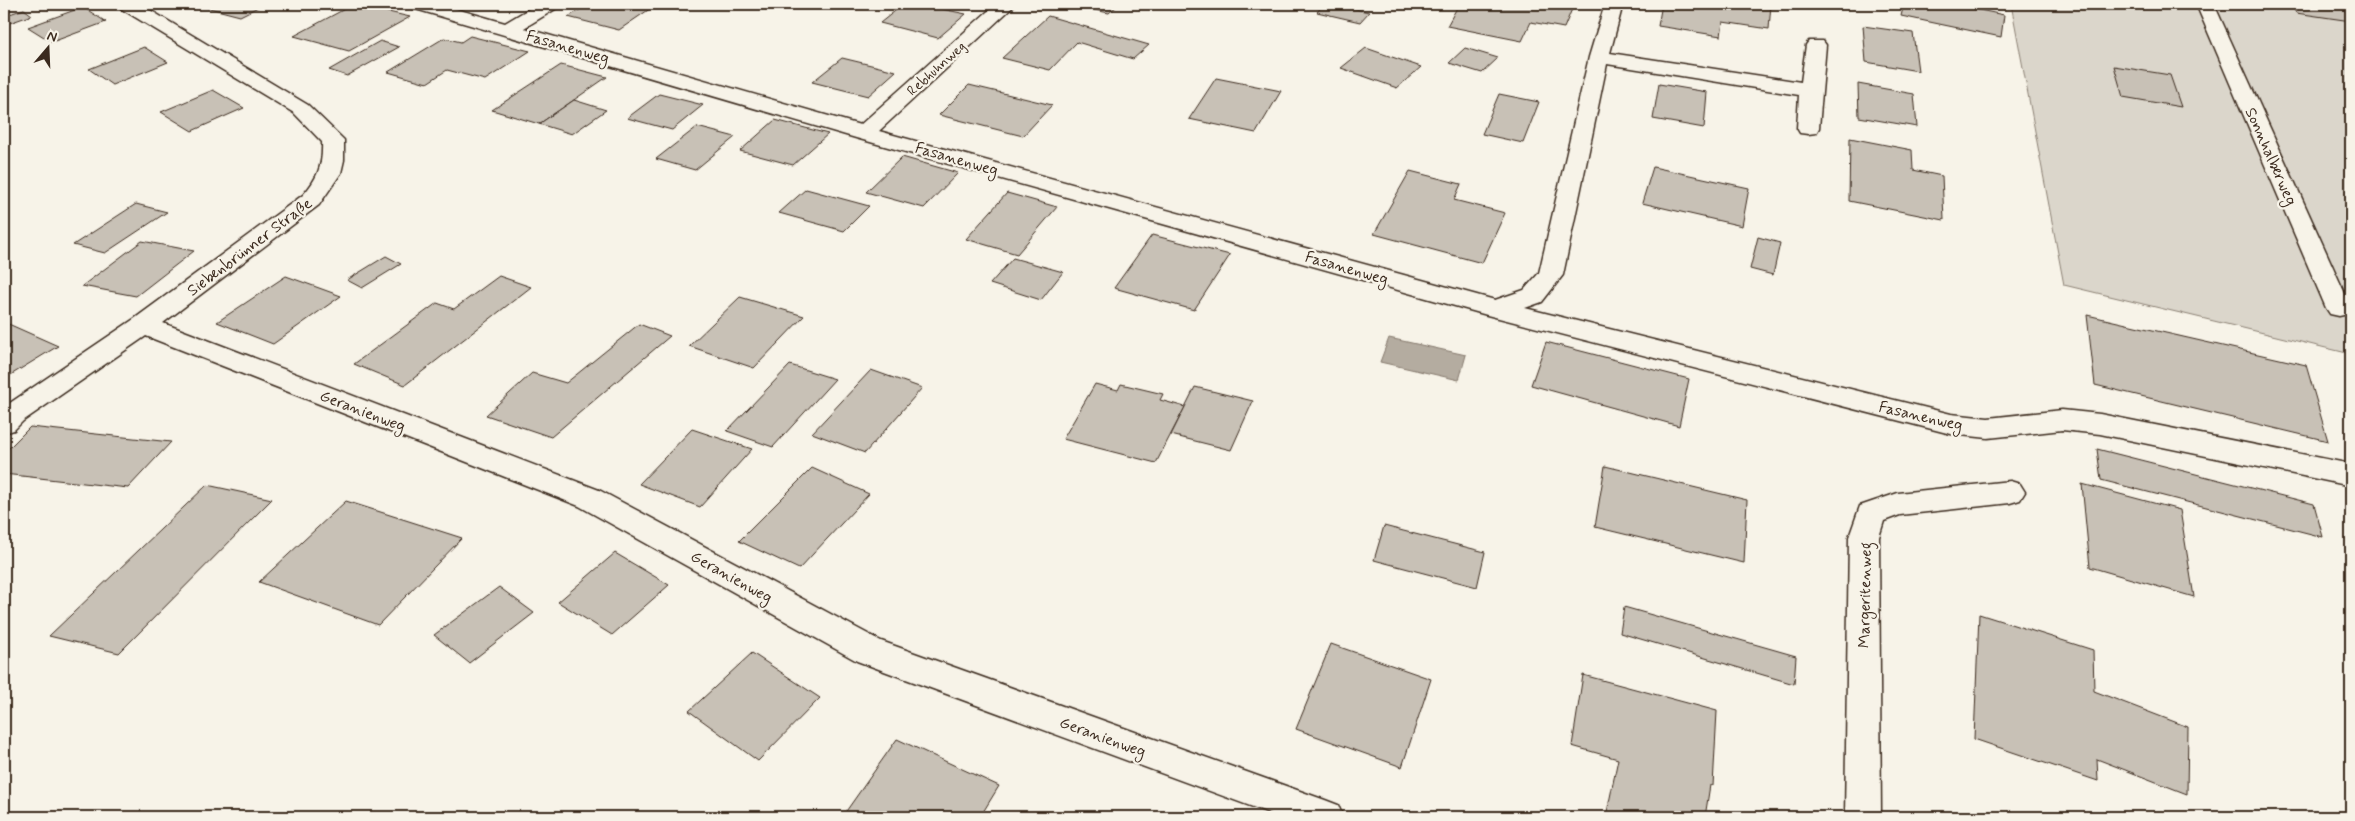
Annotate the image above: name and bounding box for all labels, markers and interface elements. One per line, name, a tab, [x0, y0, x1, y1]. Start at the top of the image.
north arrow	[22, 22, 72, 72]
street label: Fasanenweg	[523, 26, 612, 70]
text: N	[45, 27, 59, 47]
street label: Rebhuhnweg	[903, 38, 970, 100]
street label: Sonnhalberweg	[2239, 104, 2302, 209]
street label: Fasanenweg	[912, 138, 1001, 182]
street label: Siebenbrünner Straße	[183, 193, 317, 301]
street label: Fasanenweg	[1302, 247, 1391, 291]
street label: Geranienweg	[316, 385, 408, 438]
street label: Fasanenweg	[1876, 397, 1965, 437]
street label: Margeritenweg	[1854, 542, 1878, 648]
street label: Geranienweg	[686, 546, 776, 609]
street label: Geranienweg	[1056, 712, 1149, 764]

